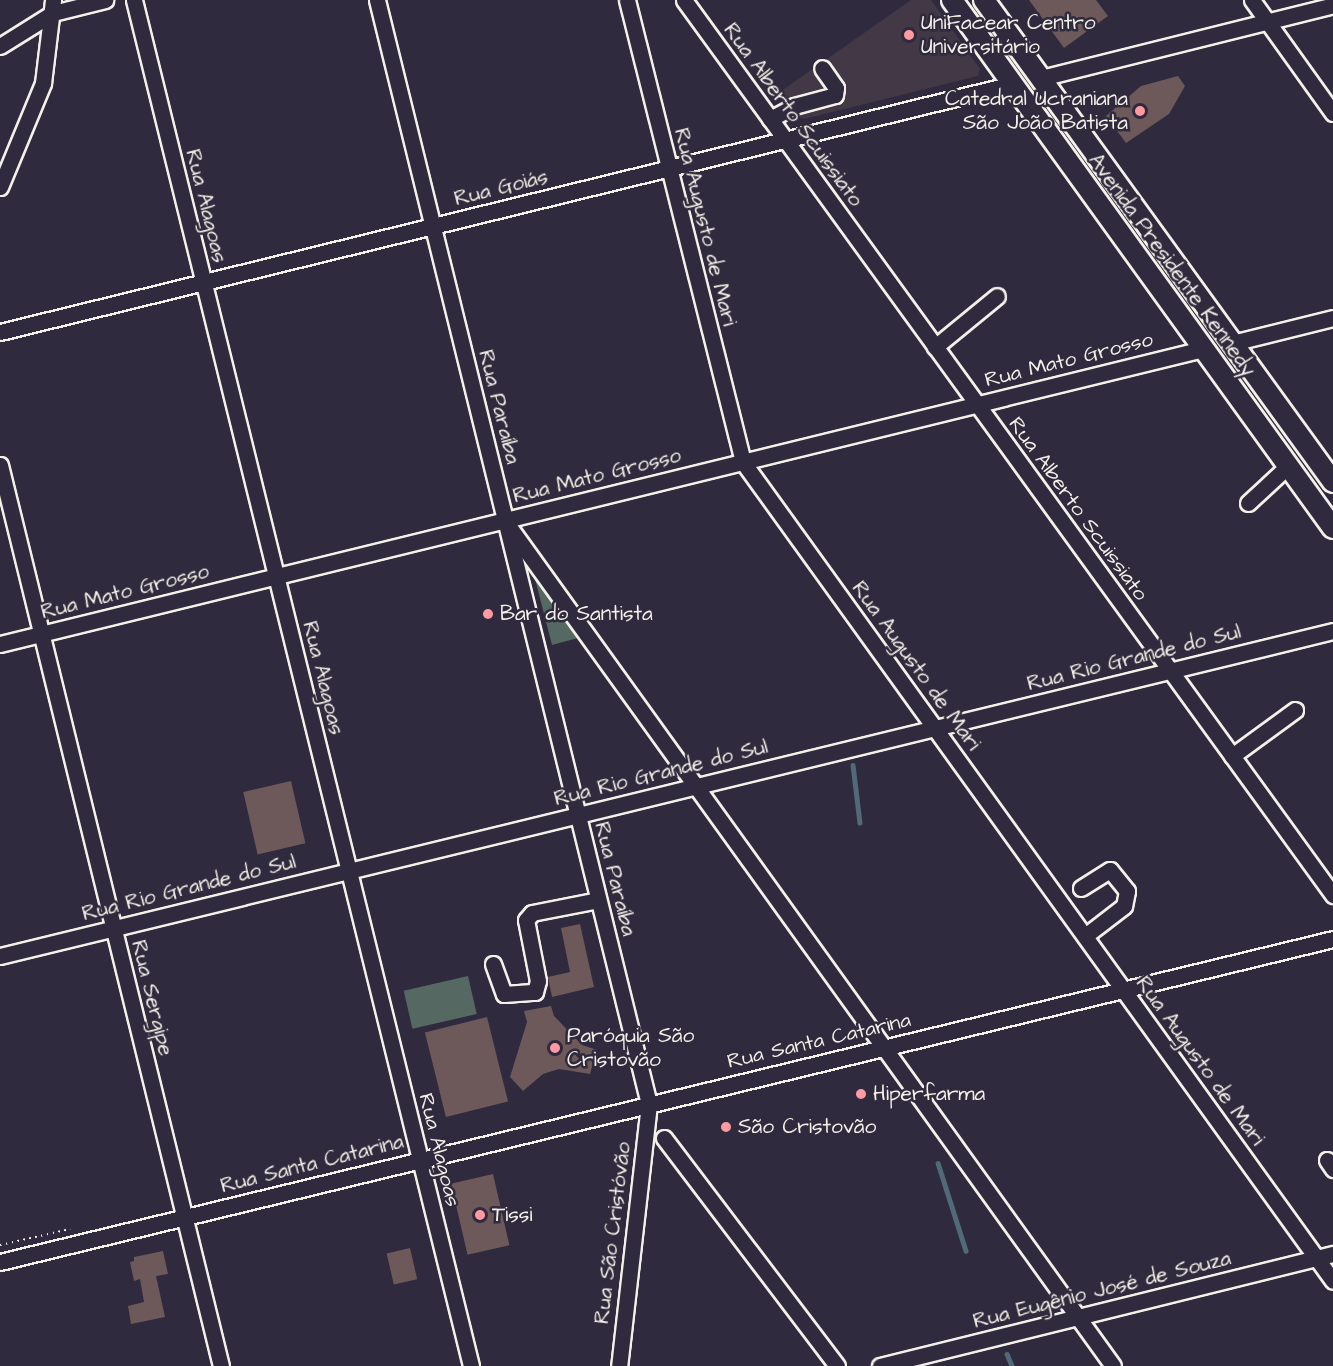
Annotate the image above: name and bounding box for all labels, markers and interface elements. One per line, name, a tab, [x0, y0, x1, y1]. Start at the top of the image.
place label: UniFacear Centro Universitário	[921, 10, 1096, 60]
street label: Rua Alberto Scuissiato	[718, 18, 868, 212]
marker: UniFacear Centro Universitário	[902, 28, 916, 42]
place label: Catedral Ucraniana São João Batista	[945, 86, 1128, 136]
marker: Catedral Ucraniana São João Batista	[1133, 104, 1147, 118]
street label: Rua Augusto de Mari	[668, 125, 742, 329]
street label: Rua Alagoas	[180, 147, 232, 265]
street label: Avenida Presidente Kennedy	[1083, 149, 1261, 381]
street label: Rua Goiás	[452, 164, 550, 212]
street label: Rua Mato Grosso	[982, 327, 1156, 393]
street label: Rua Paraíba	[473, 347, 525, 467]
street label: Rua Alberto Scuissiato	[1003, 412, 1153, 606]
street label: Rua Mato Grosso	[510, 443, 684, 509]
street label: Rua Mato Grosso	[38, 559, 212, 625]
street label: Rua Augusto de Mari	[846, 577, 986, 755]
place label: Bar do Santista	[500, 601, 653, 627]
marker: Bar do Santista	[481, 607, 495, 621]
street label: Rua Alagoas	[297, 619, 349, 737]
street label: Rua Rio Grande do Sul	[1025, 619, 1243, 697]
street label: Rua Rio Grande do Sul	[552, 734, 770, 812]
street label: Rua Paraíba	[589, 819, 641, 939]
street label: Rua Rio Grande do Sul	[80, 849, 298, 927]
street label: Rua Sergipe	[125, 938, 179, 1058]
street label: Rua Augusto de Mari	[1130, 972, 1270, 1150]
street label: Rua Santa Catarina	[725, 1008, 913, 1074]
place label: Paróquia São Cristovão	[567, 1023, 694, 1073]
marker: Paróquia São Cristovão	[548, 1041, 562, 1055]
place label: Hiperfarma	[873, 1081, 985, 1107]
marker: Hiperfarma	[854, 1087, 868, 1101]
street label: Rua Alagoas	[413, 1091, 465, 1209]
place label: São Cristovão	[738, 1114, 876, 1140]
marker: São Cristovão	[719, 1120, 733, 1134]
street label: Rua Santa Catarina	[218, 1129, 406, 1199]
street label: Rua São Cristóvão	[589, 1141, 637, 1325]
place label: Tissi	[492, 1202, 533, 1228]
marker: Tissi	[473, 1208, 487, 1222]
street label: Rua Eugênio José de Souza	[971, 1246, 1233, 1334]

